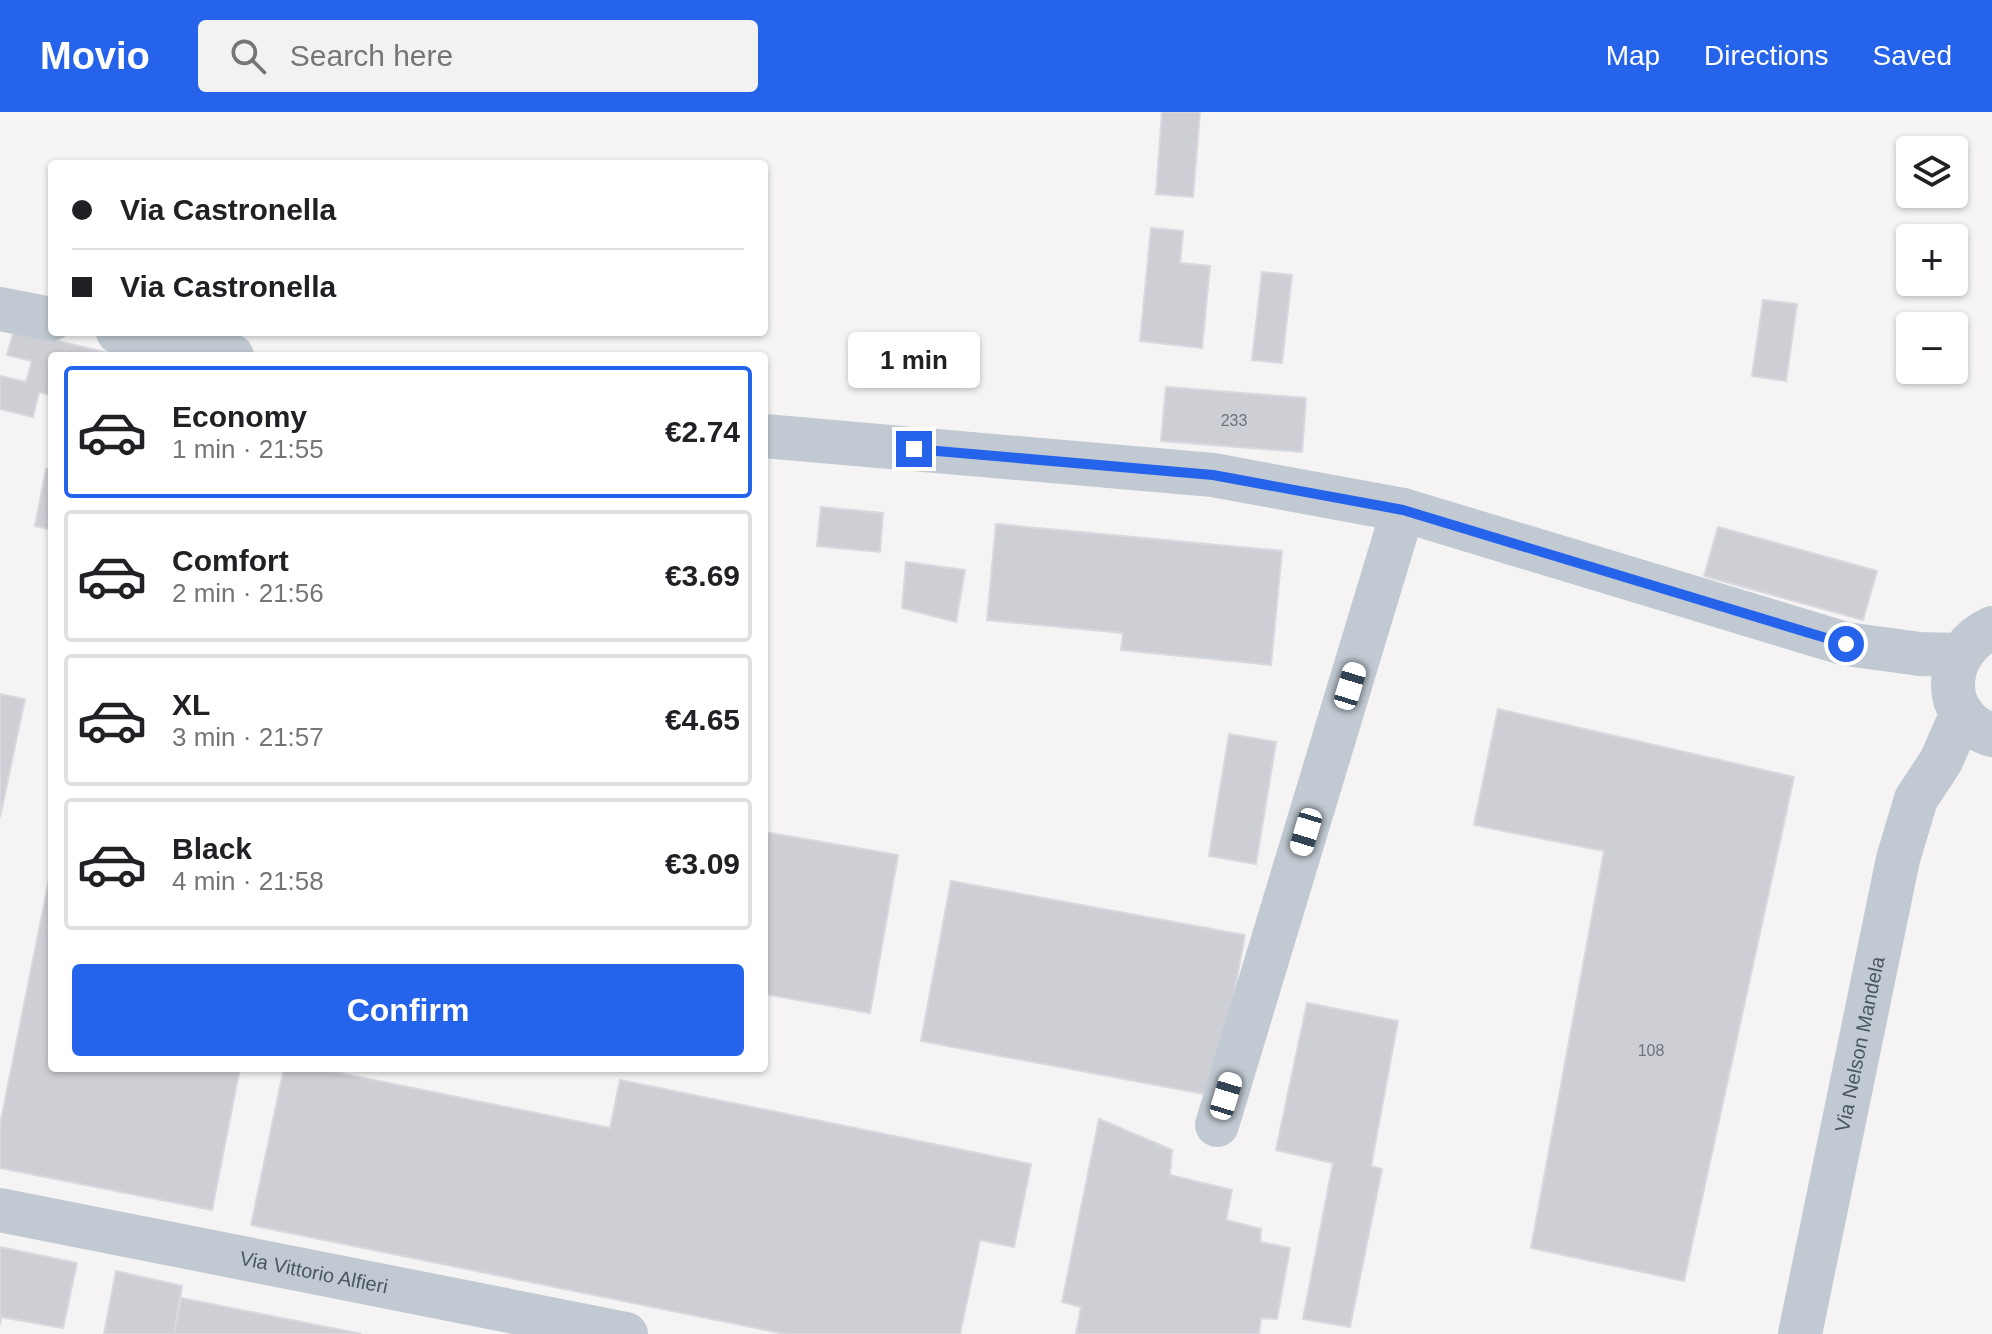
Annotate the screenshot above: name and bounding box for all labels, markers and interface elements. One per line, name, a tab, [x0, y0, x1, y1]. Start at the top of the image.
search box	[198, 20, 758, 92]
icon: search	[226, 34, 270, 78]
text: Movio	[40, 35, 150, 77]
text: Search here	[290, 39, 453, 72]
text: Map	[1606, 40, 1660, 71]
text: Directions	[1704, 40, 1829, 71]
text: Saved	[1873, 40, 1952, 71]
map controls	[1896, 136, 1968, 384]
button: layers	[1896, 136, 1968, 208]
text: Via Castronella	[120, 193, 336, 226]
button: +	[1896, 224, 1968, 296]
text: Via Castronella	[120, 270, 336, 303]
button: −	[1896, 312, 1968, 384]
callout: 1 min	[848, 333, 980, 389]
text: 1 min	[880, 345, 948, 375]
icon: car	[76, 396, 148, 468]
text: Economy	[172, 400, 307, 433]
house number: 233	[1221, 412, 1247, 429]
text: €2.74	[665, 415, 740, 448]
route end	[896, 431, 932, 467]
text: 1 min · 21:55	[172, 434, 324, 464]
icon: car	[76, 540, 148, 612]
text: Comfort	[172, 544, 289, 577]
text: €3.69	[665, 559, 740, 592]
text: 2 min · 21:56	[172, 578, 324, 608]
route start	[1828, 626, 1864, 662]
car	[1332, 660, 1368, 712]
icon: car	[76, 684, 148, 756]
text: XL	[172, 688, 210, 721]
text: €4.65	[665, 703, 740, 736]
text: 3 min · 21:57	[172, 722, 324, 752]
car	[1288, 806, 1324, 858]
icon: car	[76, 828, 148, 900]
text: Black	[172, 832, 252, 865]
text: €3.09	[665, 847, 740, 880]
text: 4 min · 21:58	[172, 866, 324, 896]
street label: Via Nelson Mandela	[1831, 954, 1889, 1134]
button: Confirm	[72, 964, 744, 1056]
house number: 108	[1638, 1042, 1664, 1059]
car	[1208, 1070, 1244, 1122]
street label: Via Vittorio Alfieri	[238, 1247, 390, 1298]

